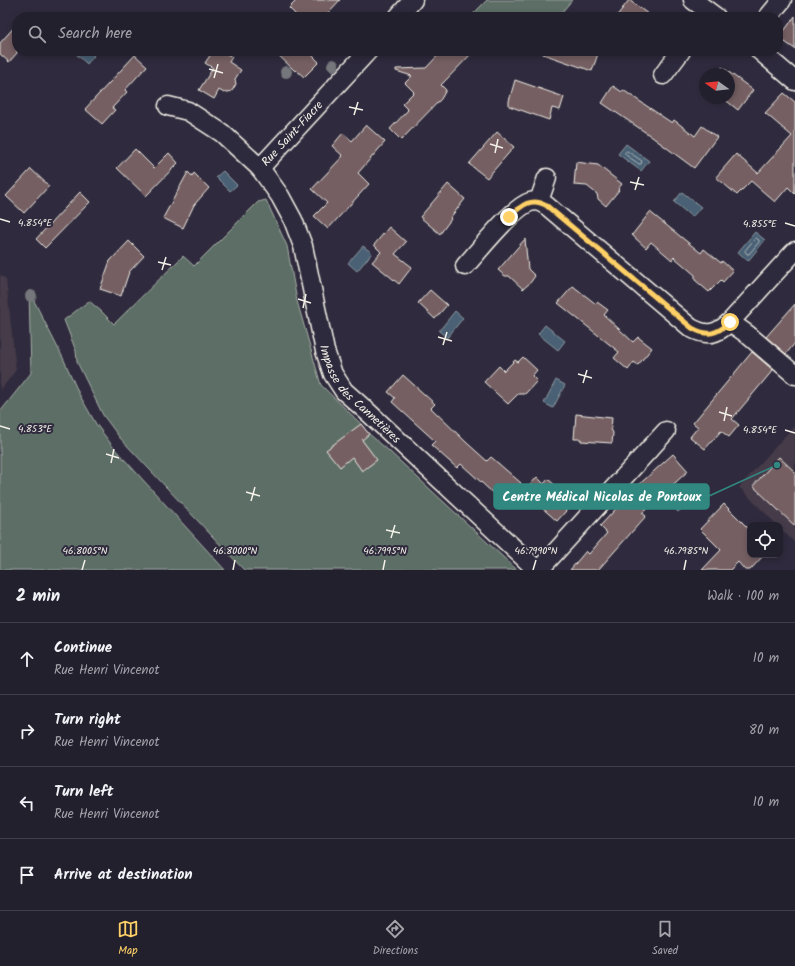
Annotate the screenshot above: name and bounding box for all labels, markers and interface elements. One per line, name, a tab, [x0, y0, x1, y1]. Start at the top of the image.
search box	[12, 12, 783, 56]
text: Search here	[58, 22, 132, 46]
icon: search	[26, 23, 48, 45]
north arrow	[699, 68, 735, 104]
street label: Rue Saint-Fiacre	[257, 96, 328, 171]
route end	[500, 208, 518, 226]
text: 4.854°E	[18, 215, 53, 231]
text: 4.855°E	[743, 216, 778, 232]
route start	[721, 313, 739, 331]
street label: Impasse des Cannetières	[314, 343, 405, 448]
text: 4.853°E	[18, 421, 53, 437]
text: 4.854°E	[743, 422, 778, 438]
callout: Centre Médical Nicolas de Pontoux	[494, 484, 709, 509]
text: Centre Médical Nicolas de Pontoux	[503, 487, 702, 508]
map controls	[747, 522, 783, 558]
button: locate	[747, 522, 783, 558]
text: 46.8005°N	[63, 543, 108, 559]
text: 46.8000°N	[213, 543, 258, 559]
text: 46.7995°N	[363, 543, 407, 559]
text: 46.7990°N	[515, 543, 558, 559]
text: 46.7985°N	[664, 543, 708, 559]
text: 2 min	[16, 583, 60, 610]
text: Walk · 100 m	[707, 586, 779, 607]
text: Continue	[54, 636, 112, 660]
icon: ahead	[16, 648, 38, 670]
text: 10 m	[753, 648, 779, 669]
text: Rue Henri Vincenot	[54, 660, 159, 681]
text: Turn right	[54, 708, 121, 732]
icon: right	[16, 720, 38, 742]
text: 80 m	[749, 720, 779, 741]
text: Rue Henri Vincenot	[54, 732, 159, 753]
text: Turn left	[54, 780, 114, 804]
icon: left	[16, 792, 38, 814]
text: 10 m	[753, 792, 779, 813]
text: Rue Henri Vincenot	[54, 804, 159, 825]
text: Arrive at destination	[54, 863, 193, 887]
icon: arrive	[16, 864, 38, 886]
tab: Map	[117, 918, 139, 960]
tab: Directions	[373, 918, 418, 960]
tab: Saved	[652, 918, 678, 960]

